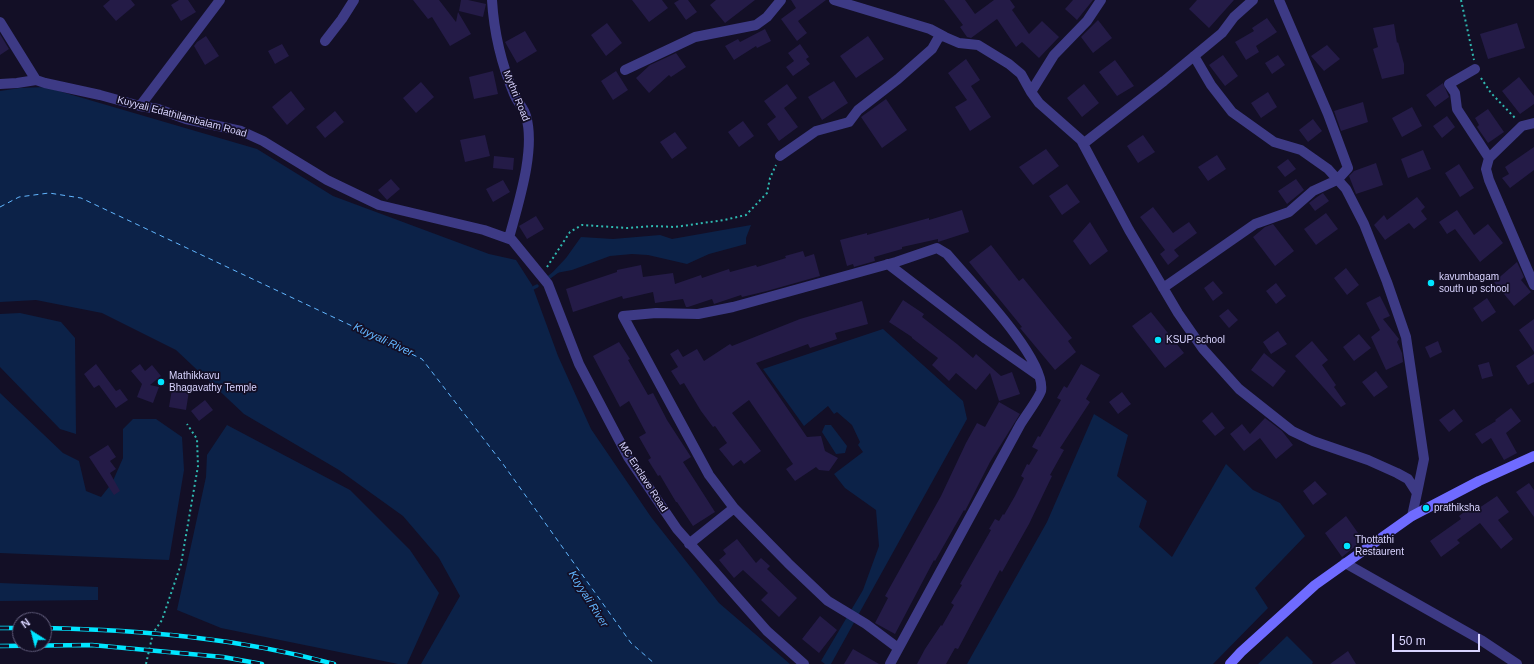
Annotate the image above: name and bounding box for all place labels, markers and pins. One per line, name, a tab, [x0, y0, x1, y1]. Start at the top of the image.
place label: kavumbagam south up school	[1439, 271, 1509, 294]
marker: kavumbagam south up school	[1426, 278, 1436, 288]
place label: KSUP school	[1166, 334, 1225, 346]
marker: KSUP school	[1153, 335, 1163, 345]
place label: Mathikkavu Bhagavathy Temple	[169, 370, 257, 394]
marker: Mathikkavu Bhagavathy Temple	[156, 377, 166, 387]
place label: prathiksha	[1434, 502, 1480, 514]
marker: prathiksha	[1421, 503, 1431, 513]
place label: Thottathi Restaurent	[1355, 534, 1404, 558]
marker: Thottathi Restaurent	[1342, 541, 1352, 551]

